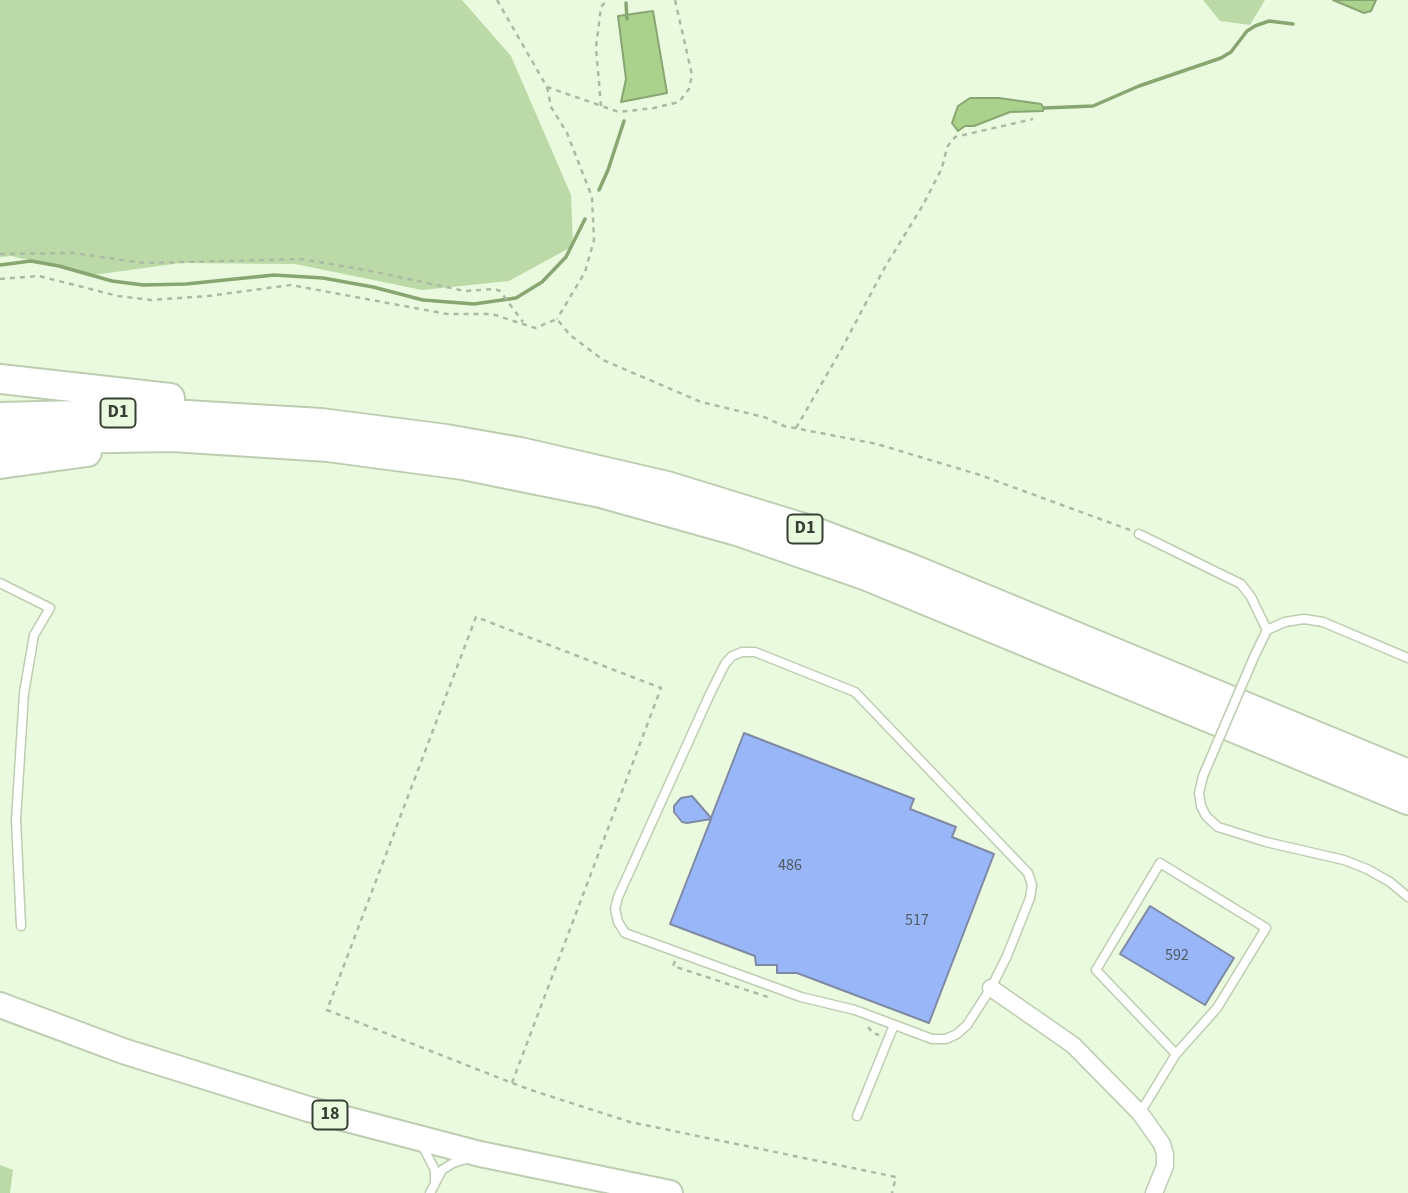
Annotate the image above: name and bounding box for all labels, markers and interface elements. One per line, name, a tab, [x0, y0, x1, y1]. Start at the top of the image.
road number: D1	[100, 398, 136, 428]
road number: D1	[788, 514, 822, 544]
house number: 486	[778, 856, 802, 876]
house number: 517	[905, 911, 929, 931]
house number: 592	[1165, 946, 1189, 966]
road number: 18	[312, 1100, 348, 1130]

